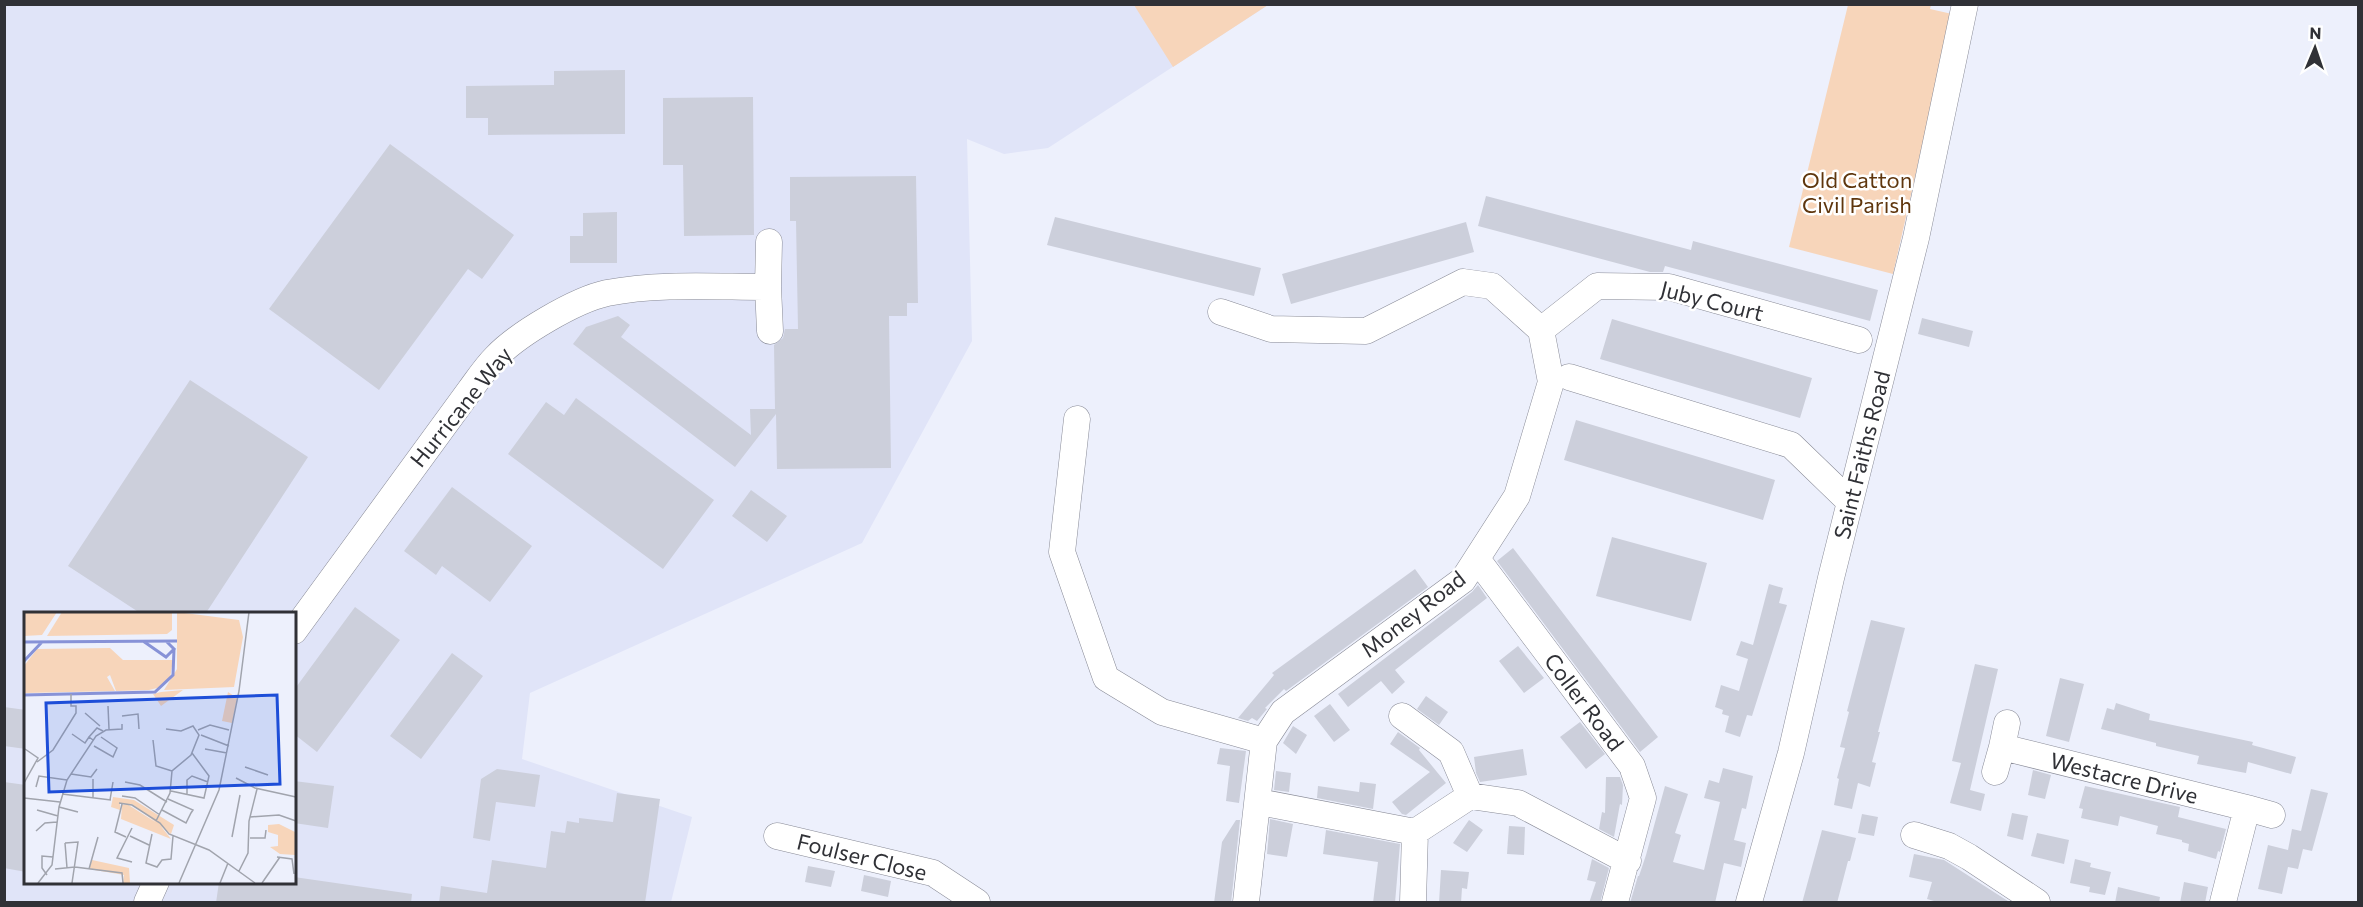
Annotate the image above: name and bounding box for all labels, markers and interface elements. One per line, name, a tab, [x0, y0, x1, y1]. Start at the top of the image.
north arrow	[2285, 18, 2345, 78]
text: N	[2309, 23, 2322, 42]
park label: Old Catton Civil Parish	[1802, 166, 1912, 218]
street label: Juby Court	[1658, 275, 1766, 326]
street label: Hurricane Way	[404, 341, 517, 472]
street label: Saint Faiths Road	[1828, 368, 1895, 542]
street label: Money Road	[1355, 564, 1470, 663]
inset map	[24, 612, 296, 883]
street label: Coller Road	[1539, 648, 1630, 756]
street label: Westacre Drive	[2047, 746, 2201, 809]
street label: Foulser Close	[794, 827, 930, 886]

